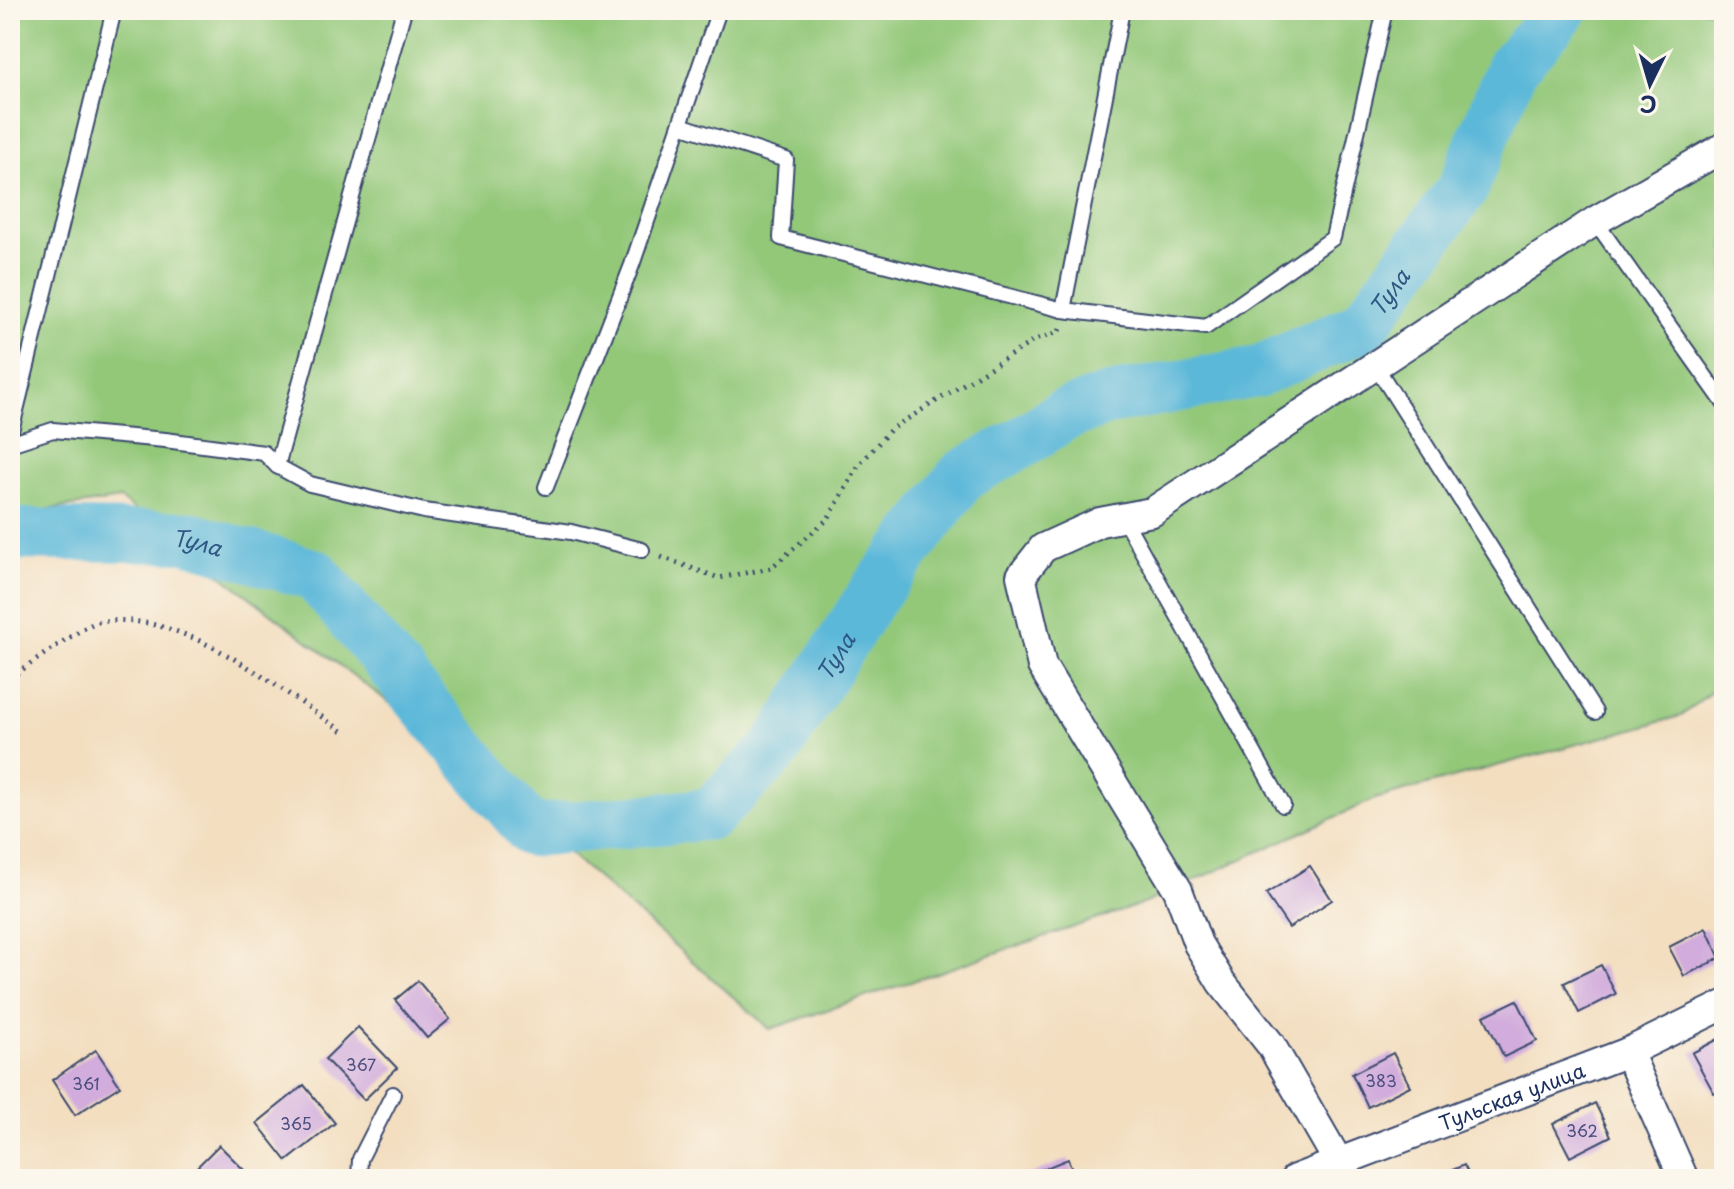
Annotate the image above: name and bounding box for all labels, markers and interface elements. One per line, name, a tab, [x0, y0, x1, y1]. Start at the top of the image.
north arrow	[1610, 44, 1690, 124]
text: С	[1638, 88, 1658, 123]
water label: Тула	[1360, 260, 1417, 322]
water label: Тула	[172, 520, 228, 564]
water label: Тула	[807, 624, 862, 686]
house number: 367	[346, 1052, 376, 1076]
street label: Тульская улица	[1434, 1055, 1590, 1138]
house number: 383	[1365, 1068, 1397, 1092]
house number: 361	[72, 1071, 100, 1095]
house number: 365	[280, 1111, 312, 1135]
house number: 362	[1566, 1118, 1598, 1142]

